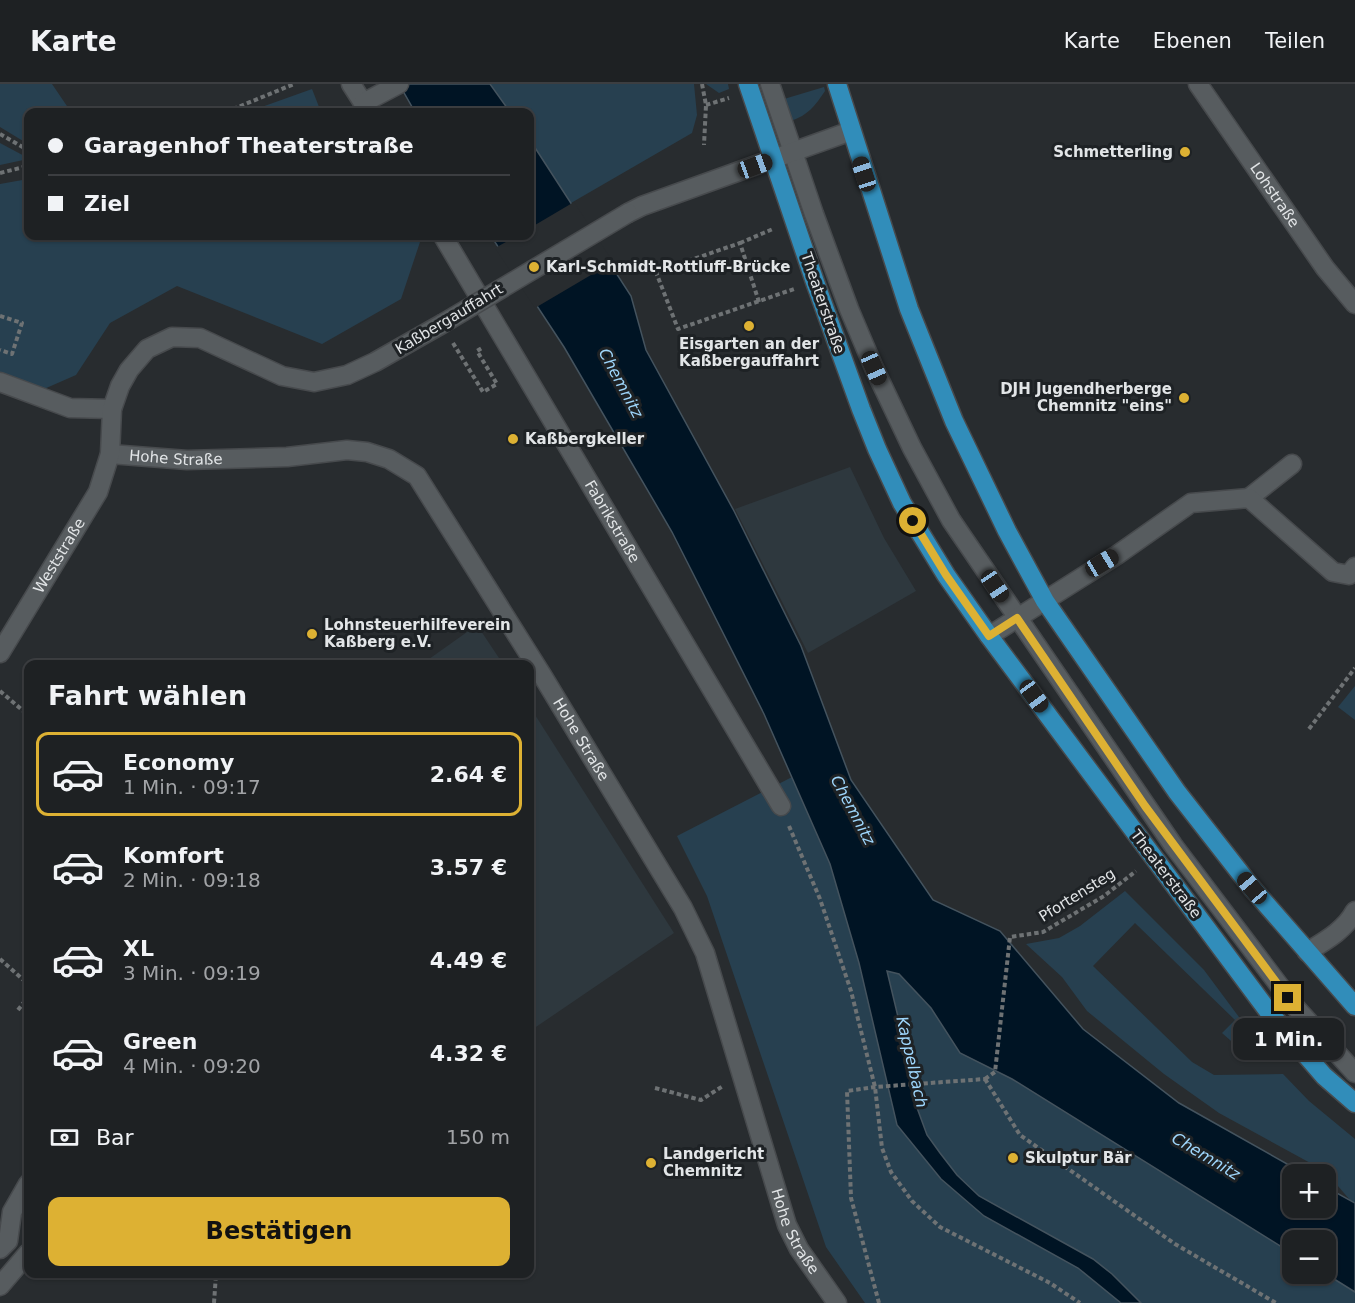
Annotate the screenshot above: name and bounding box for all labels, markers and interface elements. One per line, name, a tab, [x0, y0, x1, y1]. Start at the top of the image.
text: Karte	[30, 25, 117, 58]
text: Karte	[1064, 29, 1120, 53]
text: Ebenen	[1153, 29, 1232, 53]
text: Teilen	[1265, 29, 1325, 53]
text: Garagenhof Theaterstraße	[84, 133, 414, 158]
place label: Schmetterling	[1053, 143, 1173, 161]
marker: Schmetterling	[1178, 145, 1192, 159]
car	[735, 151, 775, 181]
car	[850, 154, 878, 194]
street label: Lohstraße	[1246, 159, 1303, 231]
text: Ziel	[84, 191, 130, 216]
street label: Theaterstraße	[797, 249, 849, 356]
place label: Karl-Schmidt-Rottluff-Brücke	[546, 258, 790, 276]
marker: Karl-Schmidt-Rottluff-Brücke	[527, 260, 541, 274]
street label: Kaßbergauffahrt	[392, 280, 506, 358]
marker: Eisgarten an der Kaßbergauffahrt	[742, 319, 756, 333]
place label: Eisgarten an der Kaßbergauffahrt	[679, 335, 820, 370]
water label: Chemnitz	[595, 345, 648, 422]
car	[858, 348, 890, 388]
place label: DJH Jugendherberge Chemnitz "eins"	[1000, 380, 1172, 415]
marker: DJH Jugendherberge Chemnitz "eins"	[1177, 391, 1191, 405]
place label: Kaßbergkeller	[525, 430, 645, 448]
marker: Kaßbergkeller	[506, 432, 520, 446]
street label: Hohe Straße	[129, 447, 223, 469]
street label: Fabrikstraße	[581, 477, 644, 566]
route start	[899, 507, 926, 534]
street label: Weststraße	[30, 515, 89, 596]
car	[1082, 546, 1122, 580]
car	[977, 566, 1013, 606]
place label: Lohnsteuerhilfeverein Kaßberg e.V.	[324, 616, 511, 651]
marker: Lohnsteuerhilfeverein Kaßberg e.V.	[305, 627, 319, 641]
car	[1016, 676, 1052, 716]
text: Fahrt wählen	[48, 680, 247, 711]
street label: Hohe Straße	[549, 695, 613, 784]
icon: car	[51, 747, 105, 801]
text: Economy	[123, 750, 234, 775]
text: 2.64 €	[430, 762, 507, 787]
water label: Chemnitz	[827, 772, 880, 849]
text: 1 Min. · 09:17	[123, 775, 261, 799]
street label: Theaterstraße	[1126, 825, 1205, 922]
icon: car	[51, 840, 105, 894]
text: Komfort	[123, 843, 224, 868]
text: 3.57 €	[430, 855, 507, 880]
street label: Pfortensteg	[1035, 864, 1119, 926]
text: 2 Min. · 09:18	[123, 868, 261, 892]
car	[1234, 868, 1270, 908]
icon: car	[51, 933, 105, 987]
text: XL	[123, 936, 154, 961]
text: 4.49 €	[430, 948, 507, 973]
text: 3 Min. · 09:19	[123, 961, 261, 985]
route end	[1274, 984, 1301, 1011]
water label: Kappelbach	[892, 1014, 932, 1110]
callout: 1 Min.	[1232, 1019, 1344, 1061]
icon: car	[51, 1026, 105, 1080]
text: 1 Min.	[1254, 1027, 1323, 1051]
text: Green	[123, 1029, 197, 1054]
text: 4.32 €	[430, 1041, 507, 1066]
text: 4 Min. · 09:20	[123, 1054, 261, 1078]
icon: cash	[48, 1121, 81, 1154]
text: Bar	[96, 1125, 134, 1150]
text: 150 m	[446, 1125, 510, 1149]
water label: Chemnitz	[1169, 1128, 1244, 1184]
place label: Landgericht Chemnitz	[663, 1145, 764, 1180]
place label: Skulptur Bär	[1025, 1149, 1132, 1167]
marker: Skulptur Bär	[1006, 1151, 1020, 1165]
marker: Landgericht Chemnitz	[644, 1156, 658, 1170]
map controls	[1282, 1164, 1336, 1284]
button: +	[1282, 1164, 1336, 1218]
street label: Hohe Straße	[767, 1186, 823, 1278]
button: Bestätigen	[48, 1197, 510, 1266]
button: −	[1282, 1230, 1336, 1284]

